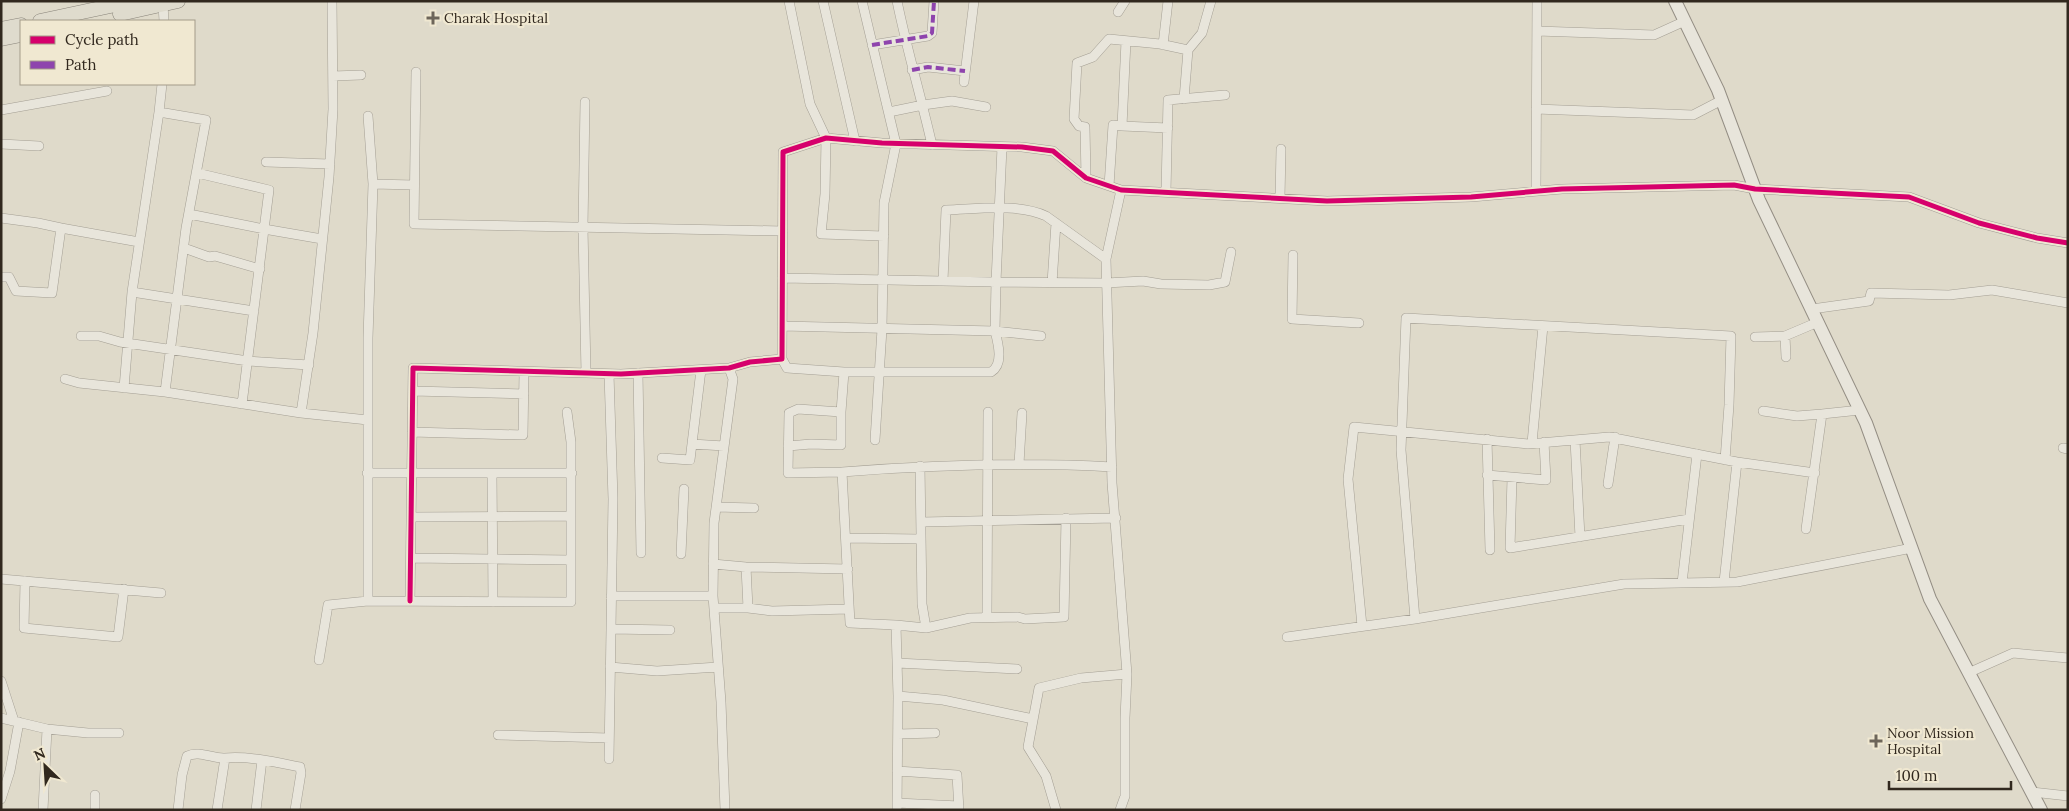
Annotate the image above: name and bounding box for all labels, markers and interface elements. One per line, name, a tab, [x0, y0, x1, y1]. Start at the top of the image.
place label: Charak Hospital	[444, 9, 548, 27]
marker: Charak Hospital	[426, 11, 440, 25]
legend	[20, 20, 195, 85]
text: Cycle path	[65, 30, 139, 49]
text: Path	[65, 55, 96, 74]
place label: Noor Mission Hospital	[1887, 724, 1975, 758]
marker: Noor Mission Hospital	[1869, 734, 1883, 748]
north arrow	[20, 741, 70, 791]
text: N	[31, 744, 48, 765]
scale bar	[1889, 758, 2012, 790]
text: 100 m	[1896, 766, 1937, 785]

